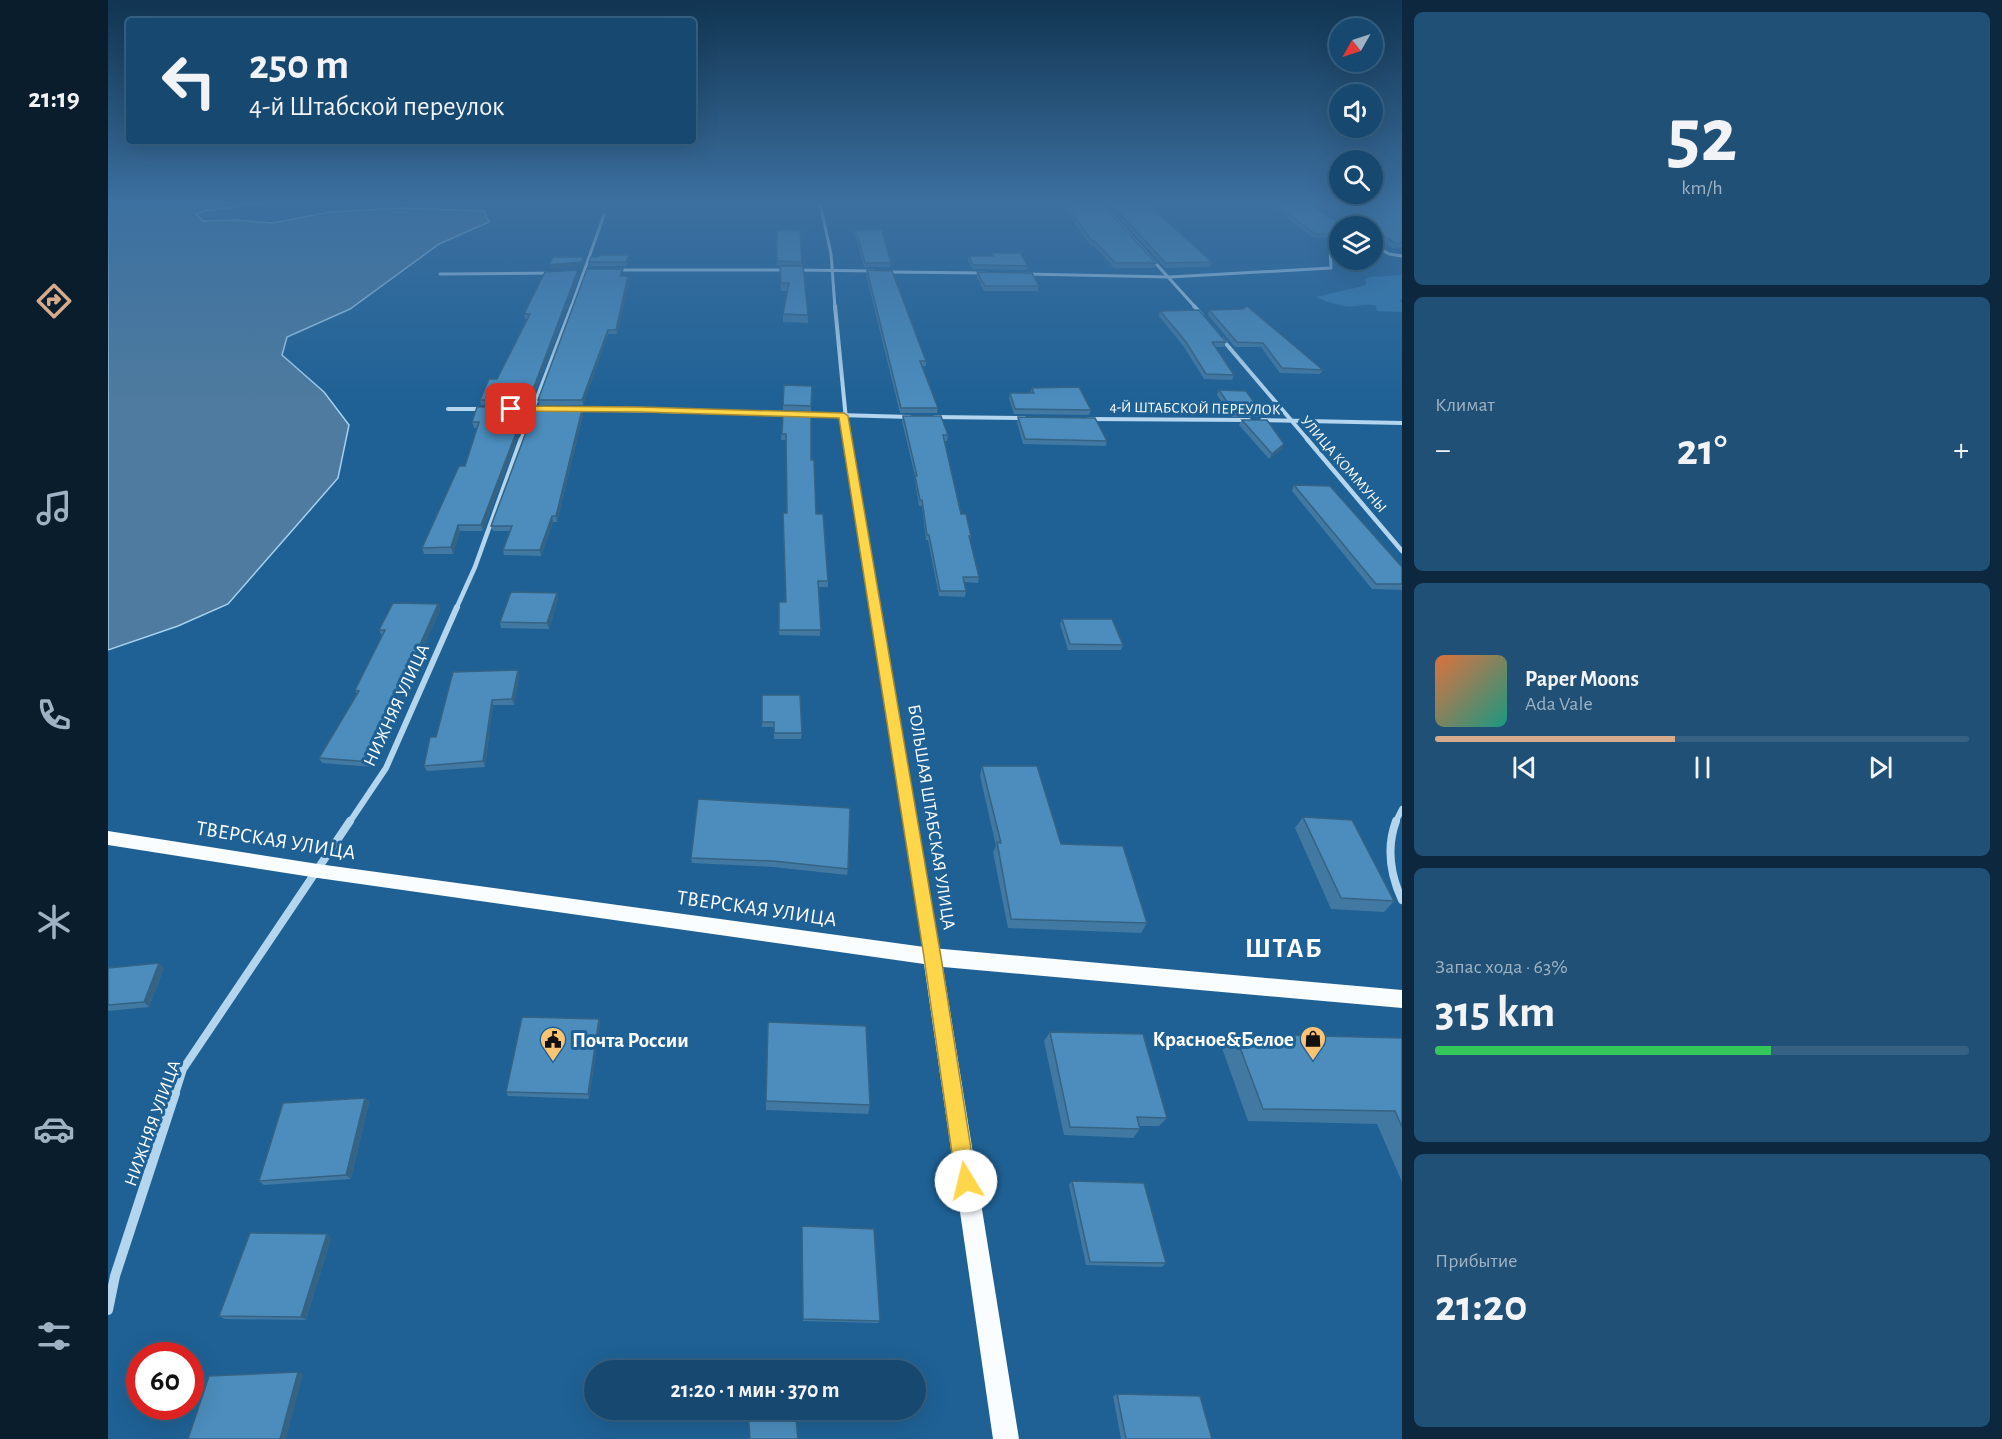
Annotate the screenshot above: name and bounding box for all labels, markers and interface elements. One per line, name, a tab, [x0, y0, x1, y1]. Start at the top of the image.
north arrow	[1329, 18, 1383, 72]
map controls	[1329, 18, 1383, 270]
icon: left	[150, 42, 228, 120]
text: 250 m	[249, 44, 349, 86]
button: sound	[1329, 84, 1383, 138]
text: 21:19	[28, 85, 80, 112]
text: 4-й Штабской переулок	[249, 93, 504, 120]
text: 52	[1667, 98, 1737, 176]
button: search	[1329, 150, 1383, 204]
text: km/h	[1681, 178, 1723, 198]
button: layers	[1329, 216, 1383, 270]
icon: directions	[33, 280, 75, 322]
pin	[485, 383, 536, 434]
icon: arrive	[494, 392, 527, 425]
text: Климат	[1435, 395, 1495, 415]
street label: 4-Й ШТАБСКОЙ ПЕРЕУЛОК	[1109, 400, 1281, 417]
street label: УЛИЦА КОММУНЫ	[1298, 413, 1389, 516]
text: 21°	[1677, 428, 1727, 473]
text: −	[1435, 434, 1451, 467]
text: +	[1953, 434, 1969, 467]
icon: music	[33, 487, 75, 529]
street label: НИЖНЯЯ УЛИЦА	[361, 641, 433, 769]
text: Paper Moons	[1525, 668, 1639, 690]
icon: phone	[33, 694, 75, 736]
text: Ada Vale	[1525, 694, 1593, 714]
street label: БОЛЬШАЯ ШТАБСКАЯ УЛИЦА	[904, 703, 958, 932]
icon: previous	[1508, 751, 1541, 784]
icon: pause	[1686, 751, 1719, 784]
icon: next	[1864, 751, 1897, 784]
street label: ТВЕРСКАЯ УЛИЦА	[195, 818, 357, 863]
street label: ТВЕРСКАЯ УЛИЦА	[676, 887, 838, 930]
icon: climate	[33, 901, 75, 943]
district label: ШТАБ	[1245, 935, 1323, 963]
text: Запас хода · 63%	[1435, 957, 1568, 977]
text: 315 km	[1435, 990, 1555, 1035]
shop icon: Красное&Белое	[1298, 1024, 1328, 1062]
public building icon: Почта России	[538, 1025, 568, 1063]
place label: Красное&Белое	[1152, 1029, 1294, 1050]
place label: Почта России	[572, 1030, 689, 1051]
street label: НИЖНЯЯ УЛИЦА	[122, 1057, 184, 1189]
icon: car	[33, 1108, 75, 1150]
position arrow	[934, 1149, 998, 1213]
text: Прибытие	[1435, 1251, 1517, 1271]
text: 21:20	[1435, 1284, 1527, 1329]
icon: filters	[33, 1315, 75, 1357]
speed limit sign: 60	[126, 1342, 204, 1420]
text: 21:20 · 1 мин · 370 m	[670, 1379, 840, 1401]

